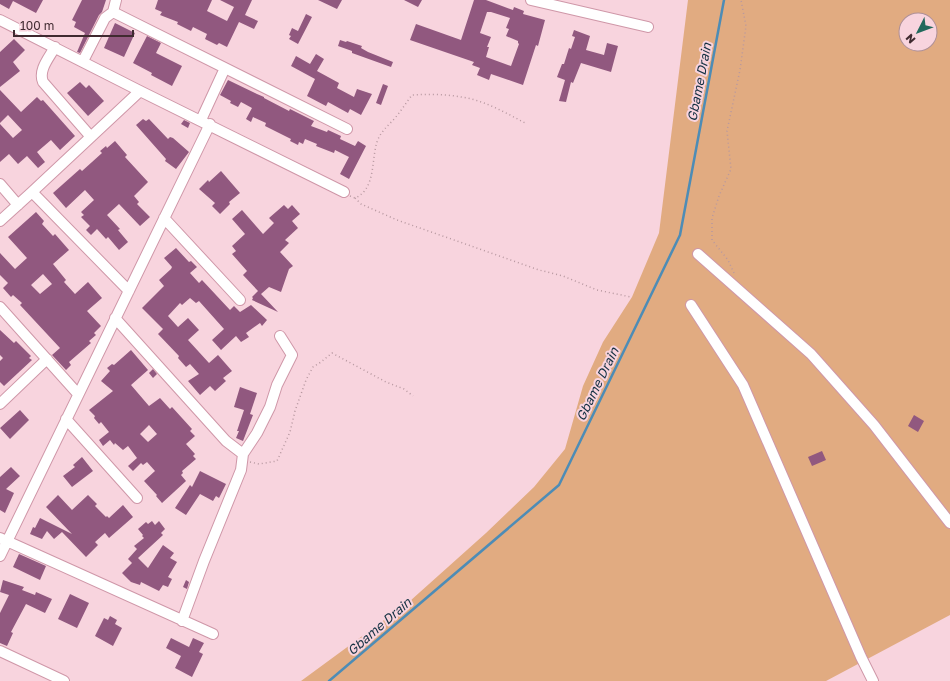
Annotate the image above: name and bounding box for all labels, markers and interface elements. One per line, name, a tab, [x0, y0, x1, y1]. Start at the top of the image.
scale bar	[14, 12, 133, 38]
north arrow	[898, 12, 938, 52]
text: 100 m	[20, 18, 54, 33]
text: N	[903, 32, 918, 46]
water label: Gbame Drain	[684, 40, 715, 123]
water label: Gbame Drain	[572, 344, 622, 423]
water label: Gbame Drain	[344, 593, 415, 658]

